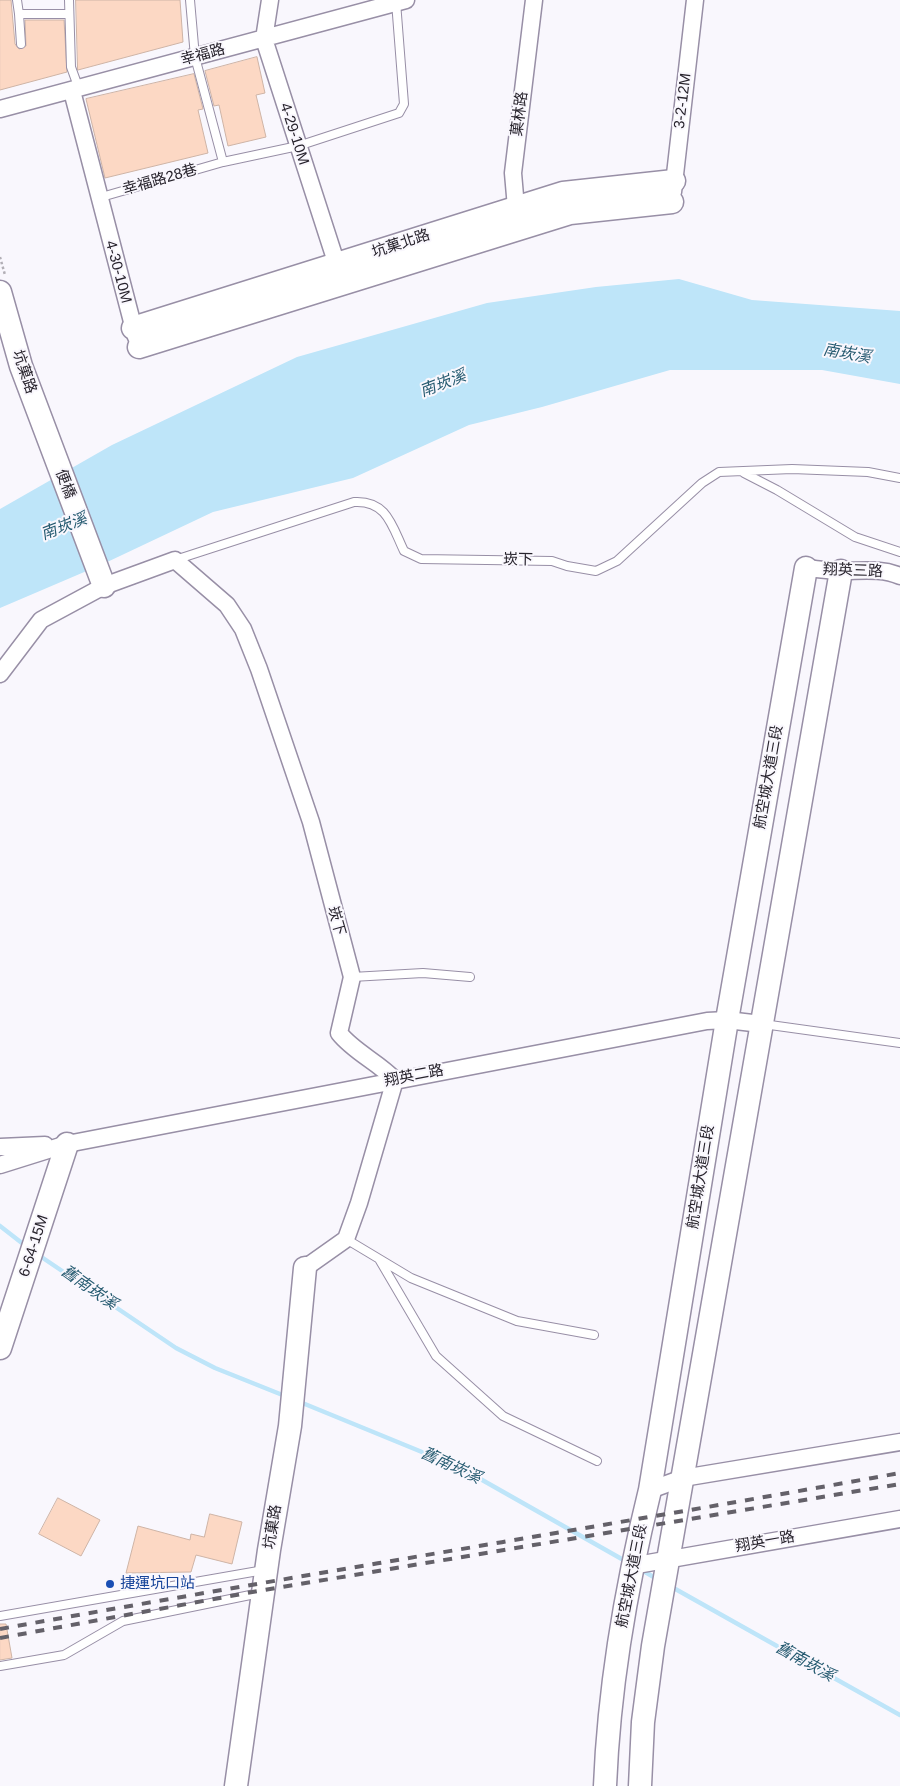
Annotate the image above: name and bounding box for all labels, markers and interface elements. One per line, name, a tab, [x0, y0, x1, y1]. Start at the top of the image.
street label: 幸福路	[179, 40, 227, 70]
street label: 3-2-12M	[671, 72, 695, 130]
street label: 菓林路	[508, 91, 532, 137]
street label: 4-29-10M	[276, 101, 312, 167]
street label: 幸福路28巷	[121, 161, 199, 199]
street label: 坑菓北路	[370, 226, 432, 262]
street label: 4-30-10M	[101, 239, 135, 305]
water label: 南崁溪	[822, 340, 872, 368]
street label: 坑菓路	[8, 348, 40, 396]
water label: 南崁溪	[417, 366, 469, 402]
street label: 便橋	[51, 467, 79, 501]
water label: 南崁溪	[38, 509, 90, 545]
street label: 崁下	[503, 551, 533, 569]
street label: 翔英三路	[823, 561, 883, 581]
street label: 航空城大道三段	[751, 724, 787, 830]
street label: 崁下	[323, 904, 349, 938]
street label: 翔英二路	[383, 1061, 445, 1091]
street label: 航空城大道三段	[684, 1124, 718, 1230]
street label: 6-64-15M	[16, 1213, 52, 1279]
water label: 舊南崁溪	[57, 1262, 121, 1314]
water label: 舊南崁溪	[418, 1444, 484, 1488]
street label: 坑菓路	[261, 1503, 285, 1551]
street label: 航空城大道三段	[613, 1523, 651, 1629]
street label: 翔英一路	[734, 1528, 796, 1556]
place label: 捷運坑口站	[120, 1575, 195, 1593]
marker: 捷運坑口站	[104, 1578, 116, 1590]
water label: 舊南崁溪	[772, 1638, 838, 1686]

